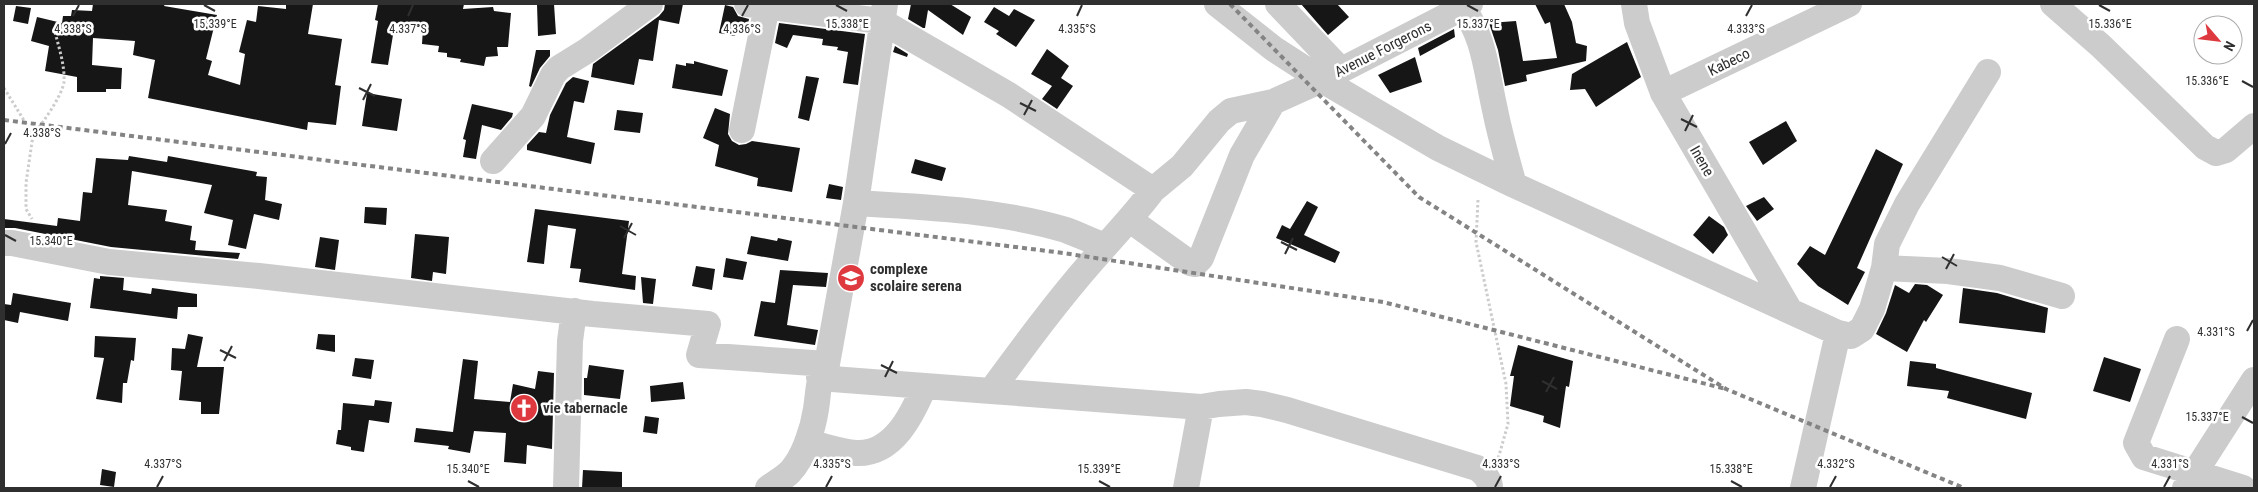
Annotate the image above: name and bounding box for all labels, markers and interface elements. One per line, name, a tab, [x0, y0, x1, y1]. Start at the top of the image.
north arrow	[2193, 15, 2243, 65]
text: 15.339°E	[193, 17, 237, 31]
text: 15.338°E	[825, 17, 869, 31]
street label: Avenue Forgerons	[1332, 17, 1435, 81]
text: 15.337°E	[1456, 17, 1500, 31]
text: 15.336°E	[2088, 17, 2132, 31]
text: 4.338°S	[54, 22, 92, 36]
text: 4.337°S	[389, 22, 427, 36]
text: 4.336°S	[723, 22, 761, 36]
text: 4.335°S	[1058, 22, 1096, 36]
text: 4.333°S	[1727, 22, 1765, 36]
text: N	[2220, 39, 2239, 54]
street label: Kabeco	[1705, 44, 1753, 80]
text: 15.336°E	[2185, 74, 2229, 88]
text: 4.338°S	[23, 126, 61, 140]
street label: Inene	[1686, 142, 1718, 180]
text: 15.340°E	[29, 234, 73, 248]
place label: complexe scolaire serena	[870, 260, 962, 295]
school or university icon: complexe scolaire serena	[836, 263, 866, 293]
text: 4.331°S	[2197, 325, 2235, 339]
church icon: vie tabernacle	[509, 393, 539, 423]
place label: vie tabernacle	[543, 399, 628, 417]
text: 15.337°E	[2185, 410, 2229, 424]
text: 4.337°S	[144, 457, 182, 471]
text: 4.335°S	[813, 457, 851, 471]
text: 4.333°S	[1482, 457, 1520, 471]
text: 4.332°S	[1817, 457, 1855, 471]
text: 4.331°S	[2151, 457, 2189, 471]
text: 15.340°E	[446, 462, 490, 476]
text: 15.339°E	[1077, 462, 1121, 476]
text: 15.338°E	[1709, 462, 1753, 476]

